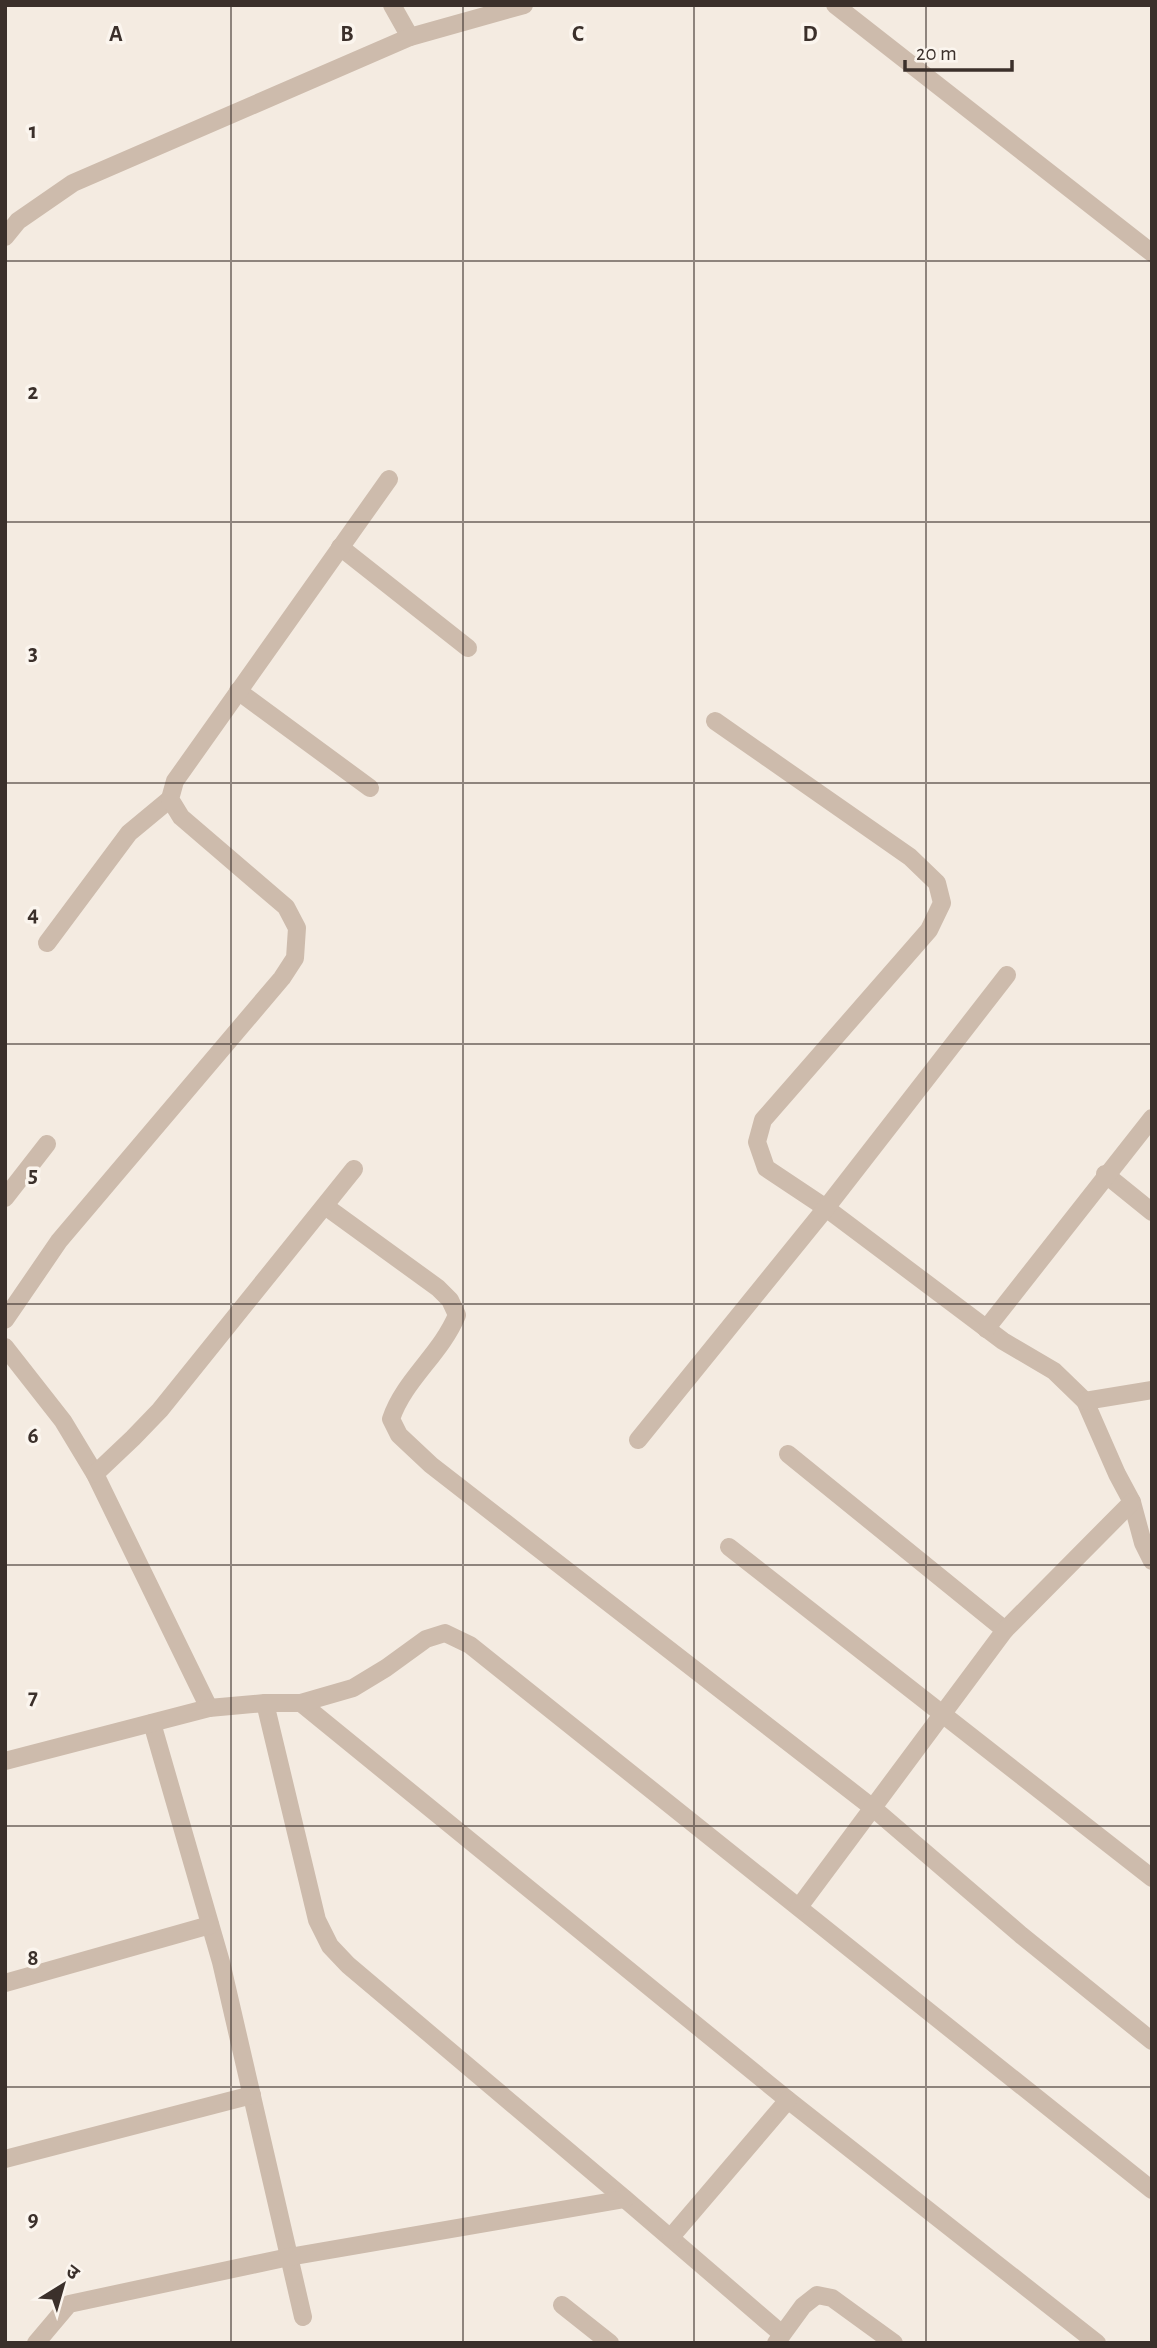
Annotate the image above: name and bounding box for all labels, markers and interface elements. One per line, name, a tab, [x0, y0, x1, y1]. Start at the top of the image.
text: A	[109, 23, 123, 46]
text: B	[340, 23, 354, 46]
text: C	[572, 23, 584, 46]
text: D	[802, 23, 818, 46]
scale bar	[905, 28, 1012, 72]
text: 20 m	[916, 43, 957, 64]
text: 1	[29, 120, 37, 143]
text: 2	[28, 381, 39, 404]
text: 3	[28, 642, 38, 665]
text: 4	[27, 903, 39, 926]
text: 5	[28, 1164, 38, 1187]
text: 6	[27, 1425, 39, 1448]
text: 7	[28, 1686, 38, 1709]
text: 8	[27, 1947, 39, 1970]
text: 9	[27, 2208, 39, 2231]
north arrow	[28, 2250, 98, 2320]
text: उ	[62, 2262, 83, 2284]

